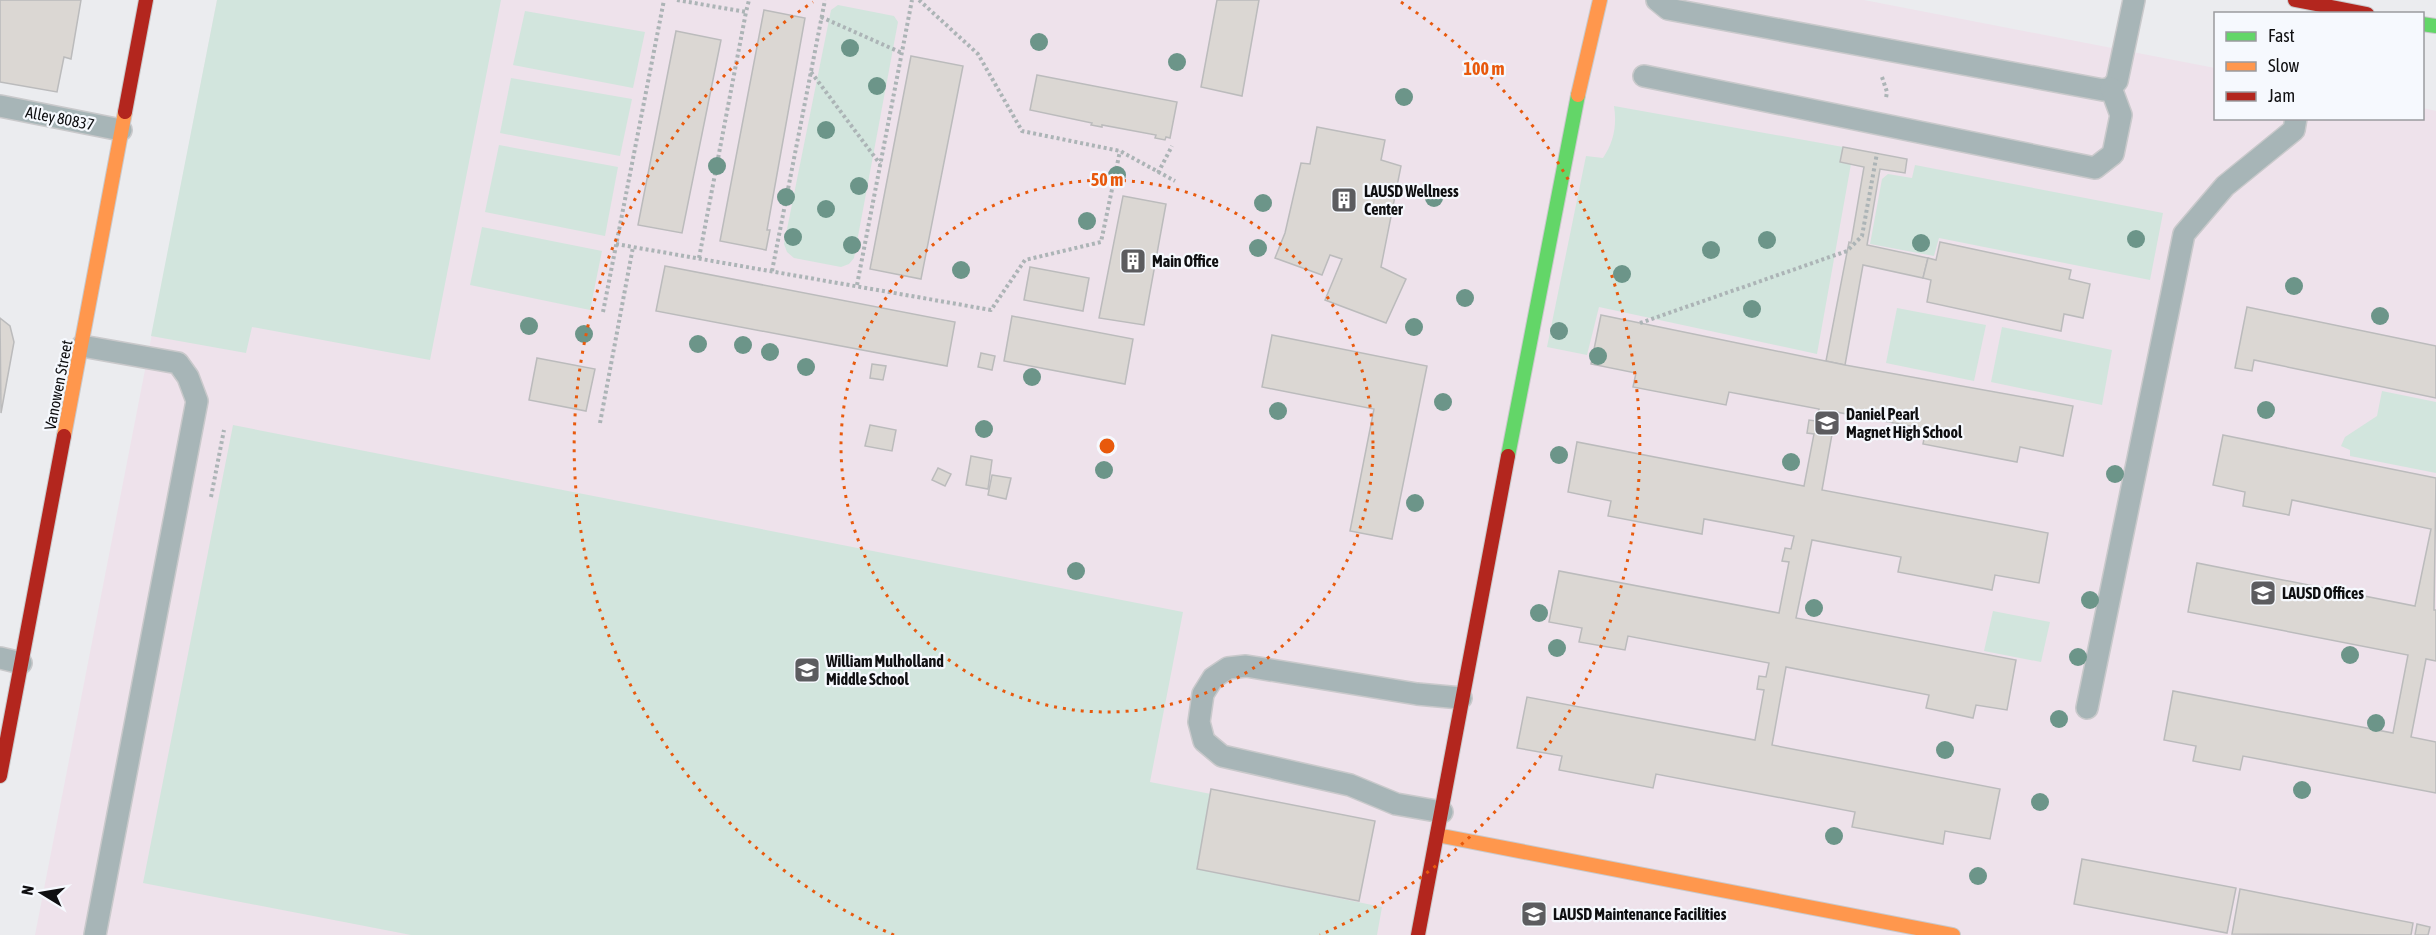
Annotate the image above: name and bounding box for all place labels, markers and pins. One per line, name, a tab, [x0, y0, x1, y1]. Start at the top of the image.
place label: LAUSD Wellness Center	[1364, 182, 1459, 218]
building icon: LAUSD Wellness Center	[1329, 185, 1359, 215]
building icon: Main Office	[1118, 246, 1148, 276]
place label: Main Office	[1152, 252, 1219, 270]
place label: Daniel Pearl Magnet High School	[1846, 405, 1963, 441]
school or university icon: Daniel Pearl Magnet High School	[1812, 408, 1842, 438]
centre of rings	[1097, 436, 1117, 456]
school or university icon: LAUSD Offices	[2248, 578, 2278, 608]
place label: LAUSD Offices	[2282, 584, 2364, 602]
place label: William Mulholland Middle School	[825, 652, 944, 688]
school or university icon: William Mulholland Middle School	[792, 655, 822, 685]
school or university icon: LAUSD Maintenance Facilities	[1519, 899, 1549, 929]
place label: LAUSD Maintenance Facilities	[1553, 905, 1727, 923]

